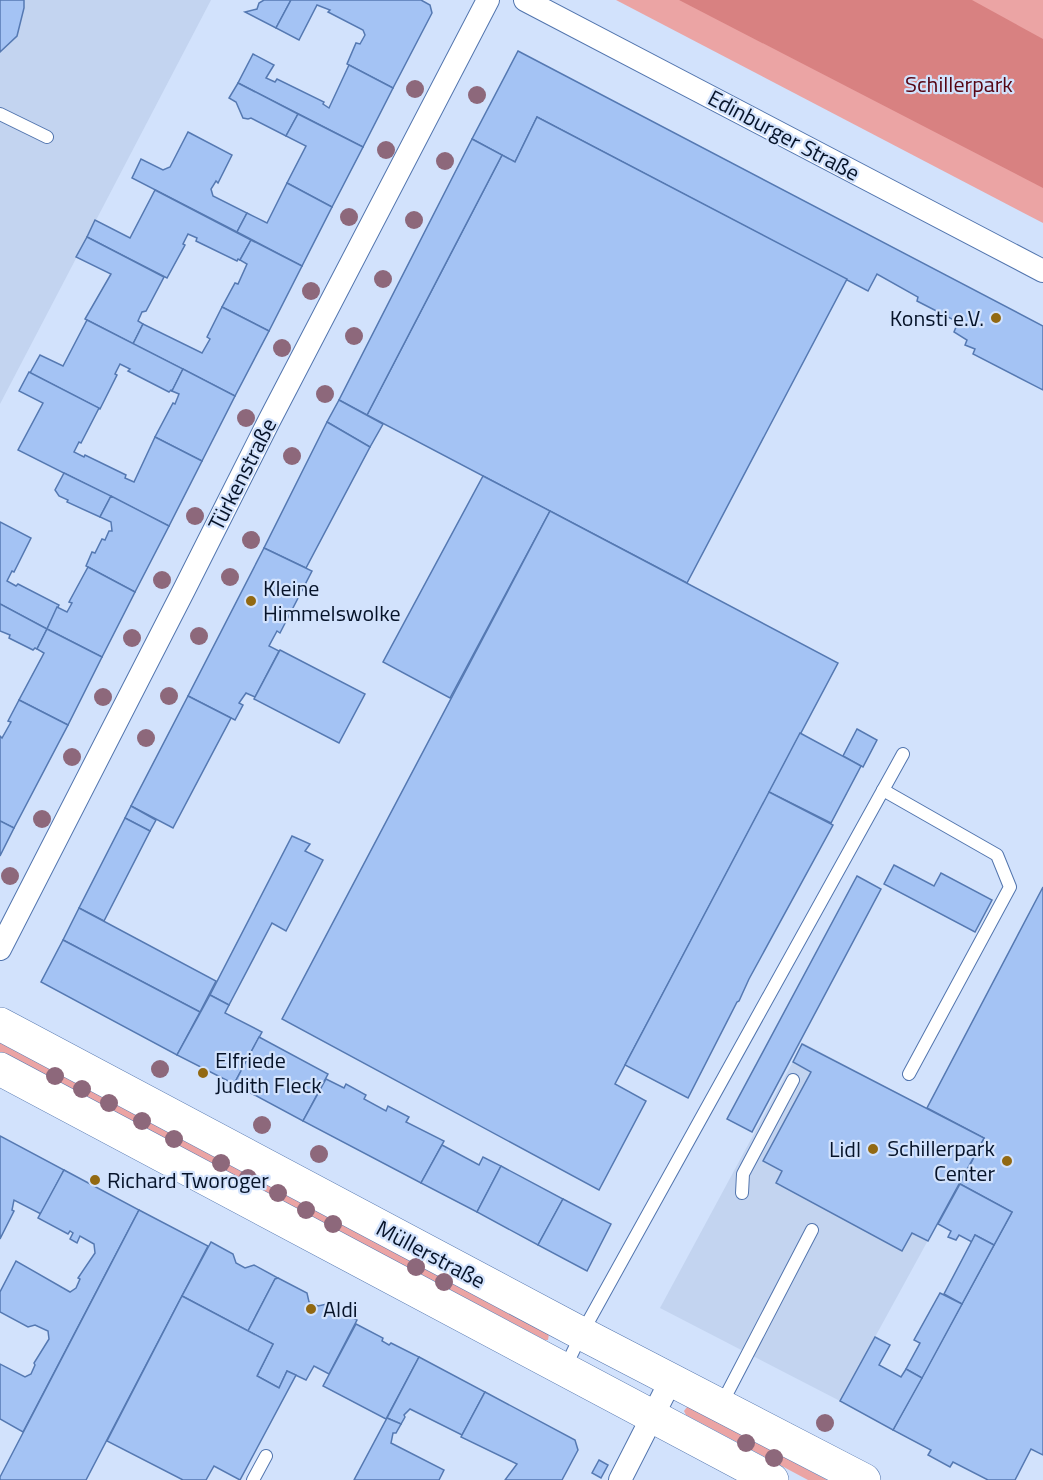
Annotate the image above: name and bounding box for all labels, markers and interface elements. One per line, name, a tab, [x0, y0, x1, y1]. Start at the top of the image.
park label: Schillerpark	[905, 67, 1013, 101]
street label: Edinburger Straße	[702, 81, 866, 189]
place label: Konsti e.V.	[890, 301, 984, 335]
marker: Konsti e.V.	[989, 311, 1003, 325]
street label: Türkenstraße	[199, 412, 285, 536]
place label: Kleine Himmelswolke	[263, 571, 401, 630]
marker: Kleine Himmelswolke	[244, 594, 258, 608]
place label: Elfriede Judith Fleck	[215, 1043, 322, 1102]
marker: Elfriede Judith Fleck	[196, 1066, 210, 1080]
place label: Schillerpark Center	[887, 1131, 995, 1190]
place label: Lidl	[829, 1132, 861, 1166]
marker: Lidl	[866, 1142, 880, 1156]
marker: Schillerpark Center	[1000, 1154, 1014, 1168]
place label: Richard Tworoger	[107, 1163, 269, 1197]
marker: Richard Tworoger	[88, 1173, 102, 1187]
street label: Müllerstraße	[370, 1211, 492, 1297]
place label: Aldi	[323, 1292, 358, 1326]
marker: Aldi	[304, 1302, 318, 1316]

